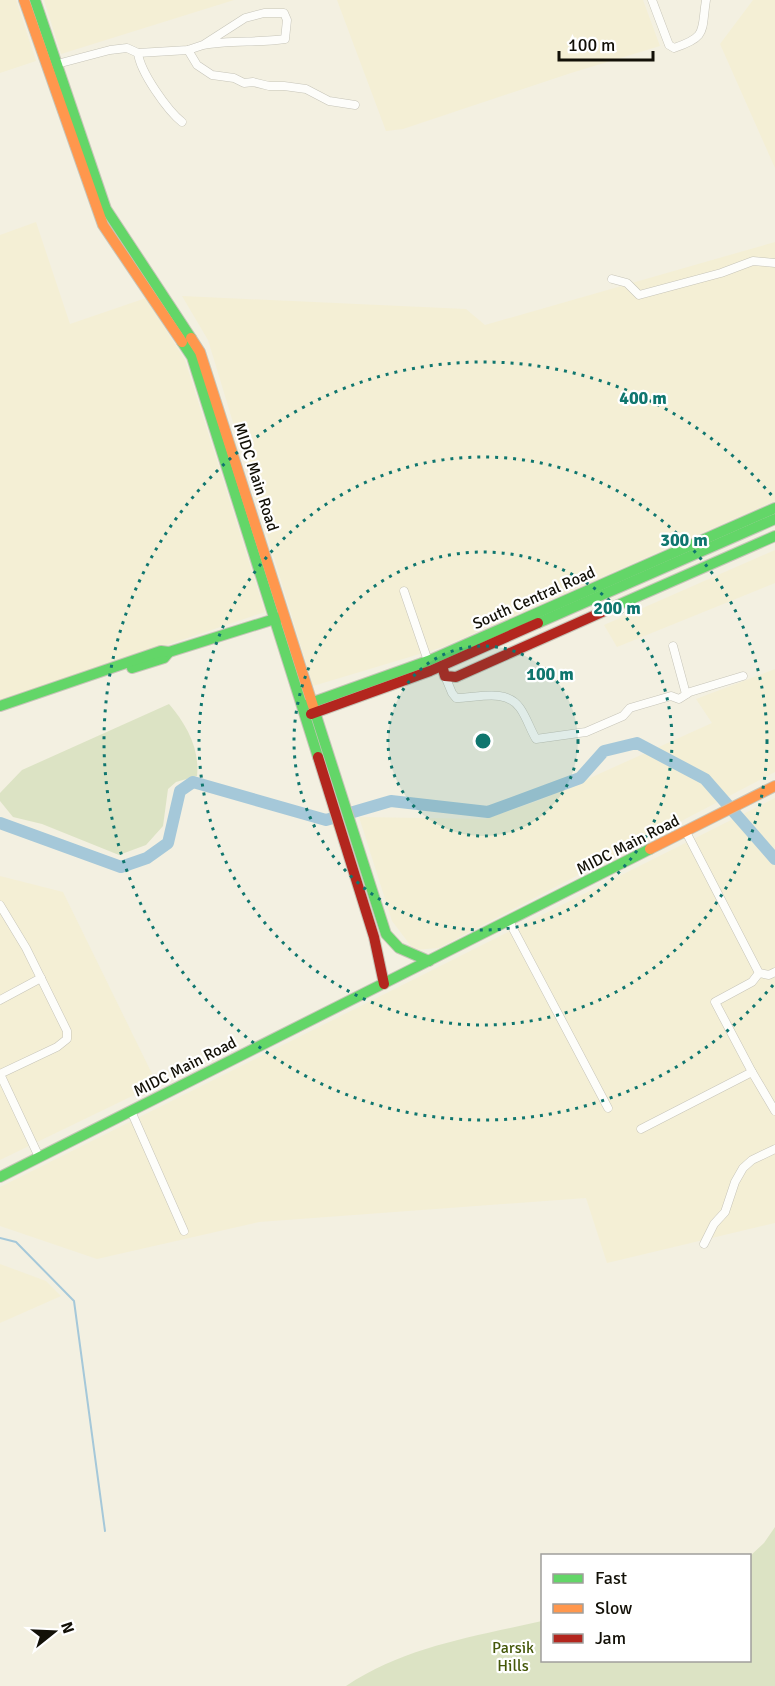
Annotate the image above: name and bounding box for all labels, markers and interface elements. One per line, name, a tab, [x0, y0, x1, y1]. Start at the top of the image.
scale bar	[559, 24, 654, 62]
text: 100 m	[568, 34, 615, 56]
text: 400 m	[619, 387, 667, 409]
street label: MIDC Main Road	[229, 420, 283, 534]
text: 300 m	[660, 529, 708, 551]
street label: South Central Road	[470, 562, 598, 634]
text: 200 m	[593, 597, 641, 619]
text: 100 m	[526, 663, 574, 685]
centre of rings	[473, 731, 493, 751]
street label: MIDC Main Road	[573, 810, 683, 880]
street label: MIDC Main Road	[130, 1032, 240, 1102]
legend	[541, 1554, 751, 1662]
text: Fast	[595, 1567, 627, 1589]
text: Slow	[595, 1597, 632, 1619]
north arrow	[24, 1602, 84, 1662]
text: N	[56, 1619, 79, 1636]
text: Jam	[595, 1627, 626, 1649]
park label: Parsik Hills	[492, 1638, 534, 1676]

